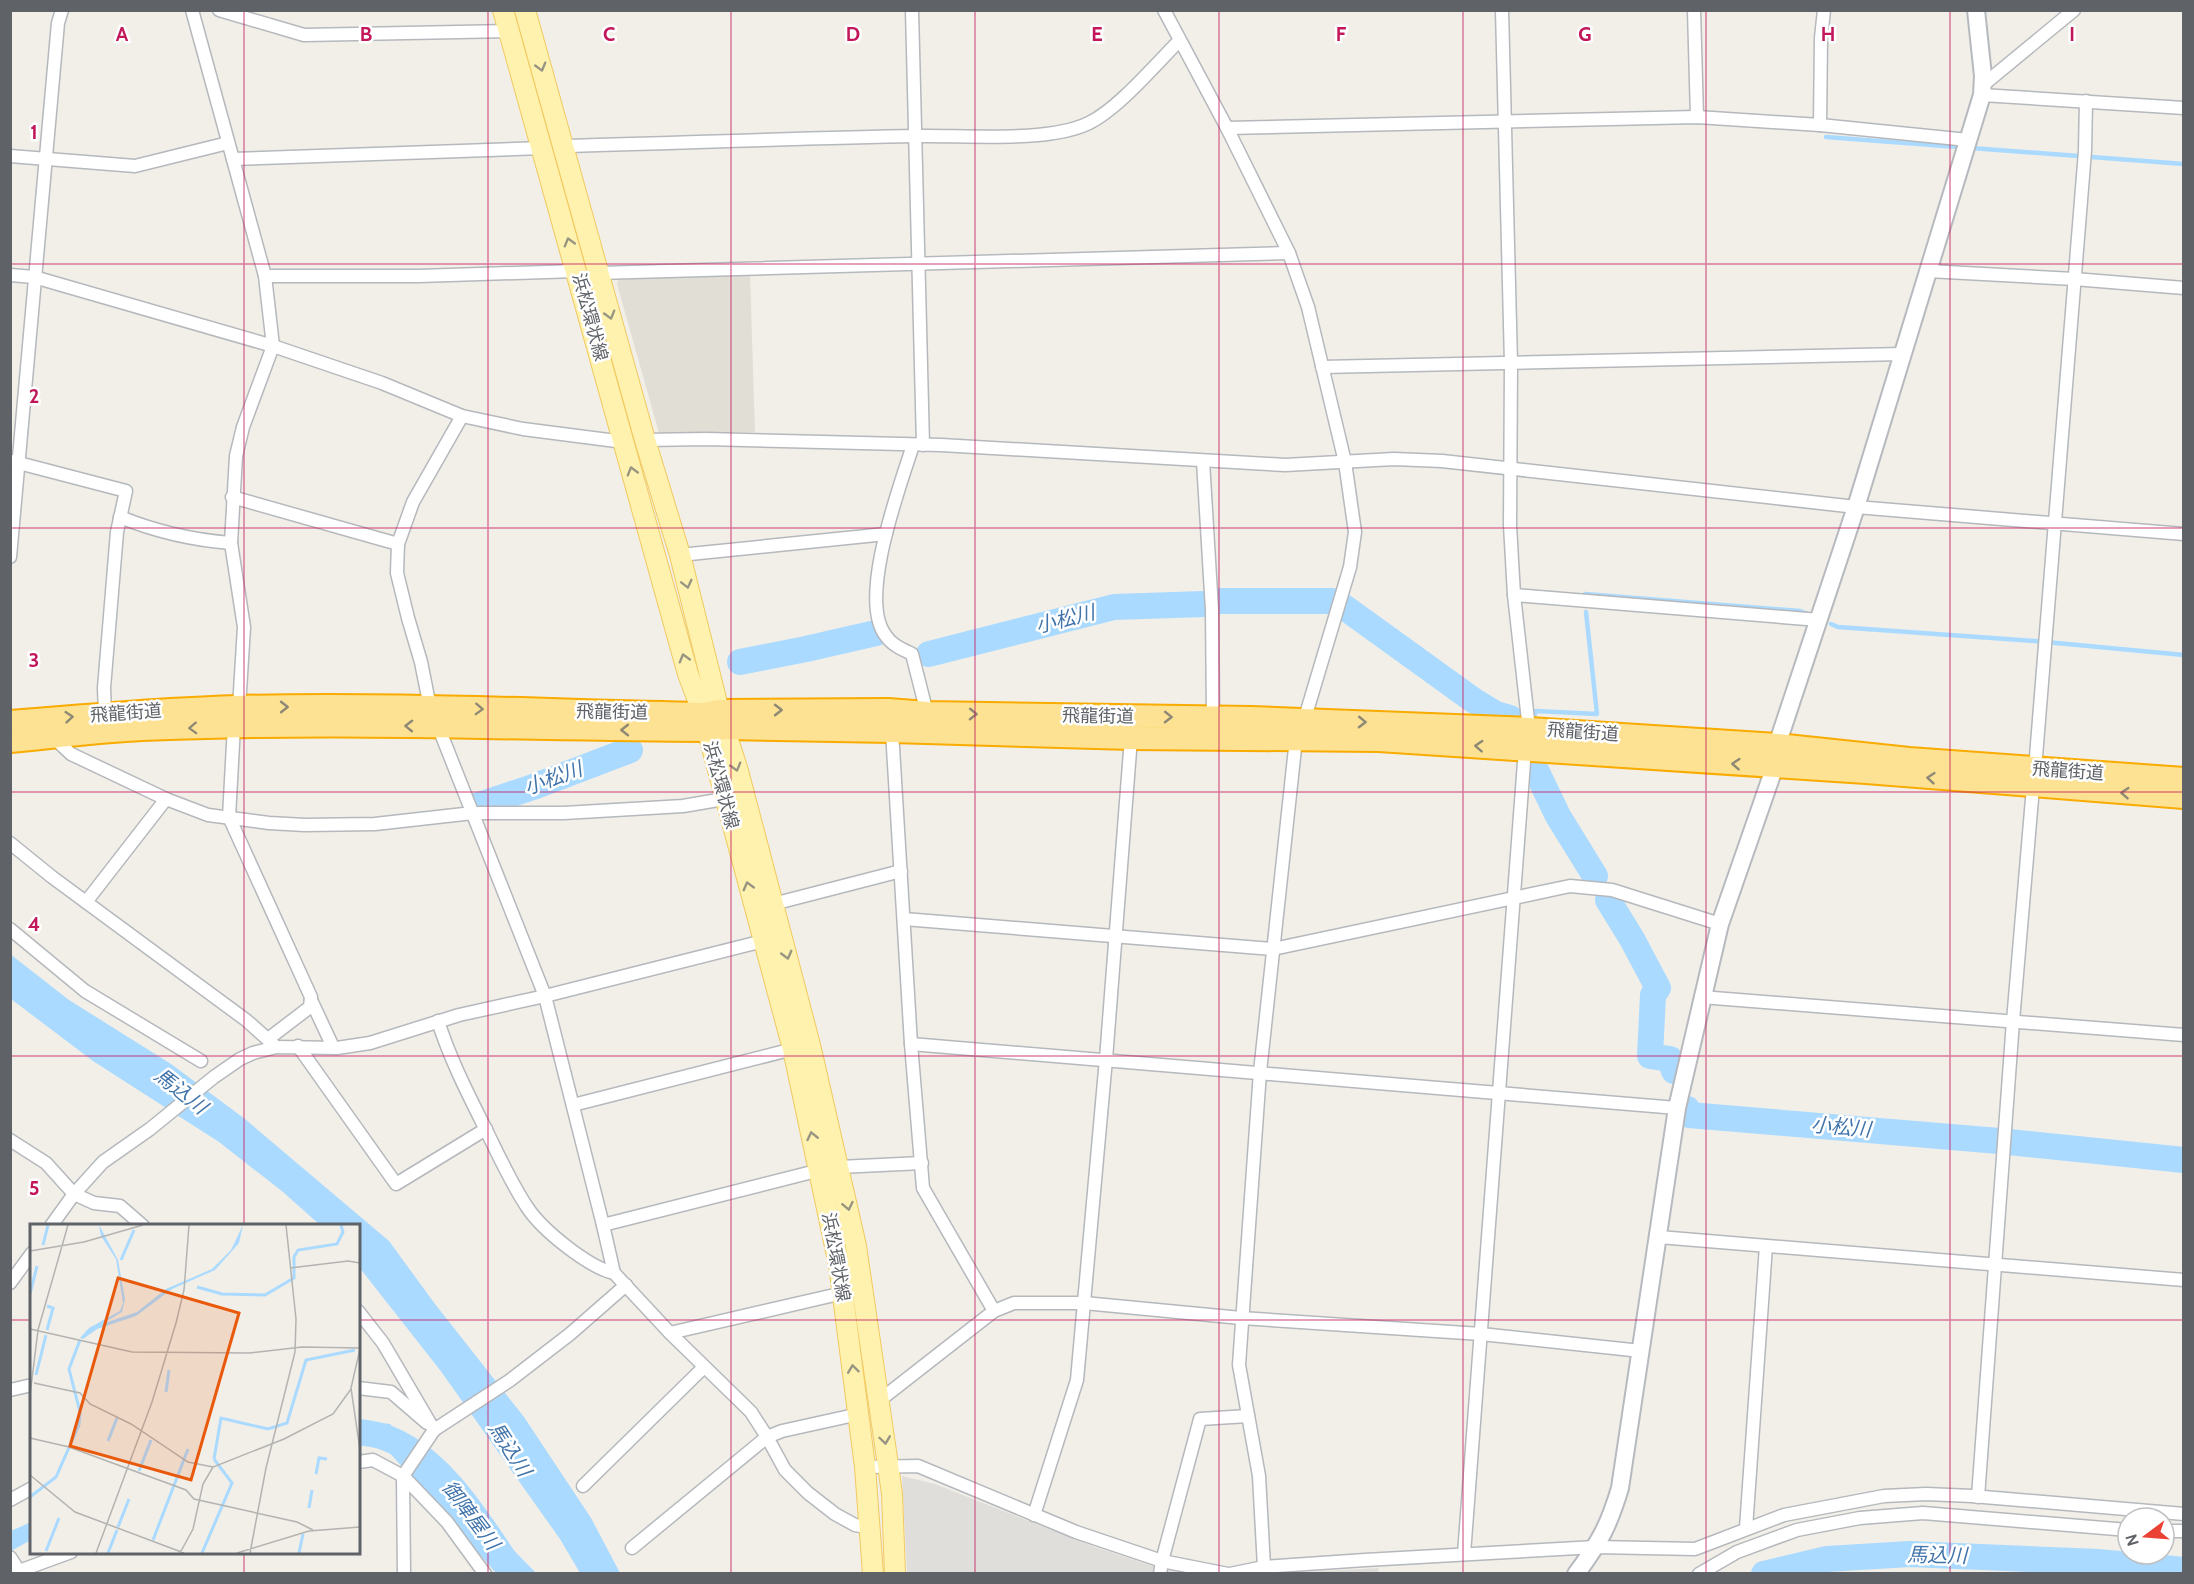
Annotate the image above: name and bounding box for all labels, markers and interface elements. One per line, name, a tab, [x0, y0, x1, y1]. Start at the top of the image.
text: A	[116, 22, 129, 46]
text: B	[360, 22, 372, 46]
text: C	[603, 22, 615, 46]
text: D	[846, 22, 860, 46]
text: E	[1091, 22, 1103, 46]
text: F	[1336, 22, 1347, 46]
text: G	[1578, 22, 1592, 46]
text: H	[1821, 22, 1835, 46]
text: I	[2069, 22, 2075, 46]
one-way arrow	[534, 61, 546, 72]
text: 1	[30, 120, 38, 144]
one-way arrow	[564, 237, 576, 248]
street label: 浜松環状線	[568, 271, 612, 363]
one-way arrow	[603, 310, 615, 320]
text: 2	[29, 384, 39, 408]
one-way arrow	[626, 466, 639, 476]
one-way arrow	[680, 578, 692, 588]
water label: 小松川	[1033, 600, 1099, 638]
text: 3	[29, 648, 39, 672]
one-way arrow	[679, 654, 691, 664]
street label: 飛龍街道	[89, 700, 163, 726]
street label: 飛龍街道	[576, 700, 648, 724]
one-way arrow	[280, 701, 289, 713]
one-way arrow	[475, 702, 484, 715]
one-way arrow	[773, 704, 782, 716]
street label: 飛龍街道	[1062, 704, 1134, 728]
one-way arrow	[968, 708, 977, 720]
one-way arrow	[64, 711, 73, 724]
one-way arrow	[1163, 711, 1172, 723]
one-way arrow	[1358, 716, 1367, 728]
street label: 飛龍街道	[1546, 719, 1620, 745]
one-way arrow	[404, 720, 413, 732]
one-way arrow	[188, 721, 197, 734]
one-way arrow	[620, 724, 629, 736]
street label: 浜松環状線	[699, 739, 743, 831]
one-way arrow	[1474, 739, 1483, 752]
water label: 小松川	[521, 756, 587, 800]
one-way arrow	[1732, 758, 1741, 771]
street label: 飛龍街道	[2031, 758, 2105, 784]
one-way arrow	[729, 761, 741, 772]
one-way arrow	[1926, 772, 1935, 785]
one-way arrow	[2121, 787, 2130, 800]
one-way arrow	[743, 881, 755, 892]
text: 4	[28, 912, 40, 936]
one-way arrow	[780, 949, 792, 960]
water label: 馬込川	[150, 1063, 214, 1120]
water label: 小松川	[1810, 1112, 1874, 1142]
one-way arrow	[807, 1131, 820, 1141]
text: 5	[29, 1176, 39, 1200]
one-way arrow	[841, 1200, 854, 1210]
street label: 浜松環状線	[817, 1211, 855, 1303]
inset map	[30, 1224, 360, 1554]
one-way arrow	[847, 1364, 860, 1374]
water label: 馬込川	[484, 1417, 537, 1482]
one-way arrow	[878, 1435, 891, 1444]
water label: 御陣屋川	[437, 1476, 506, 1556]
north arrow	[2116, 1506, 2176, 1566]
text: N	[2121, 1532, 2143, 1548]
water label: 馬込川	[1907, 1542, 1969, 1568]

